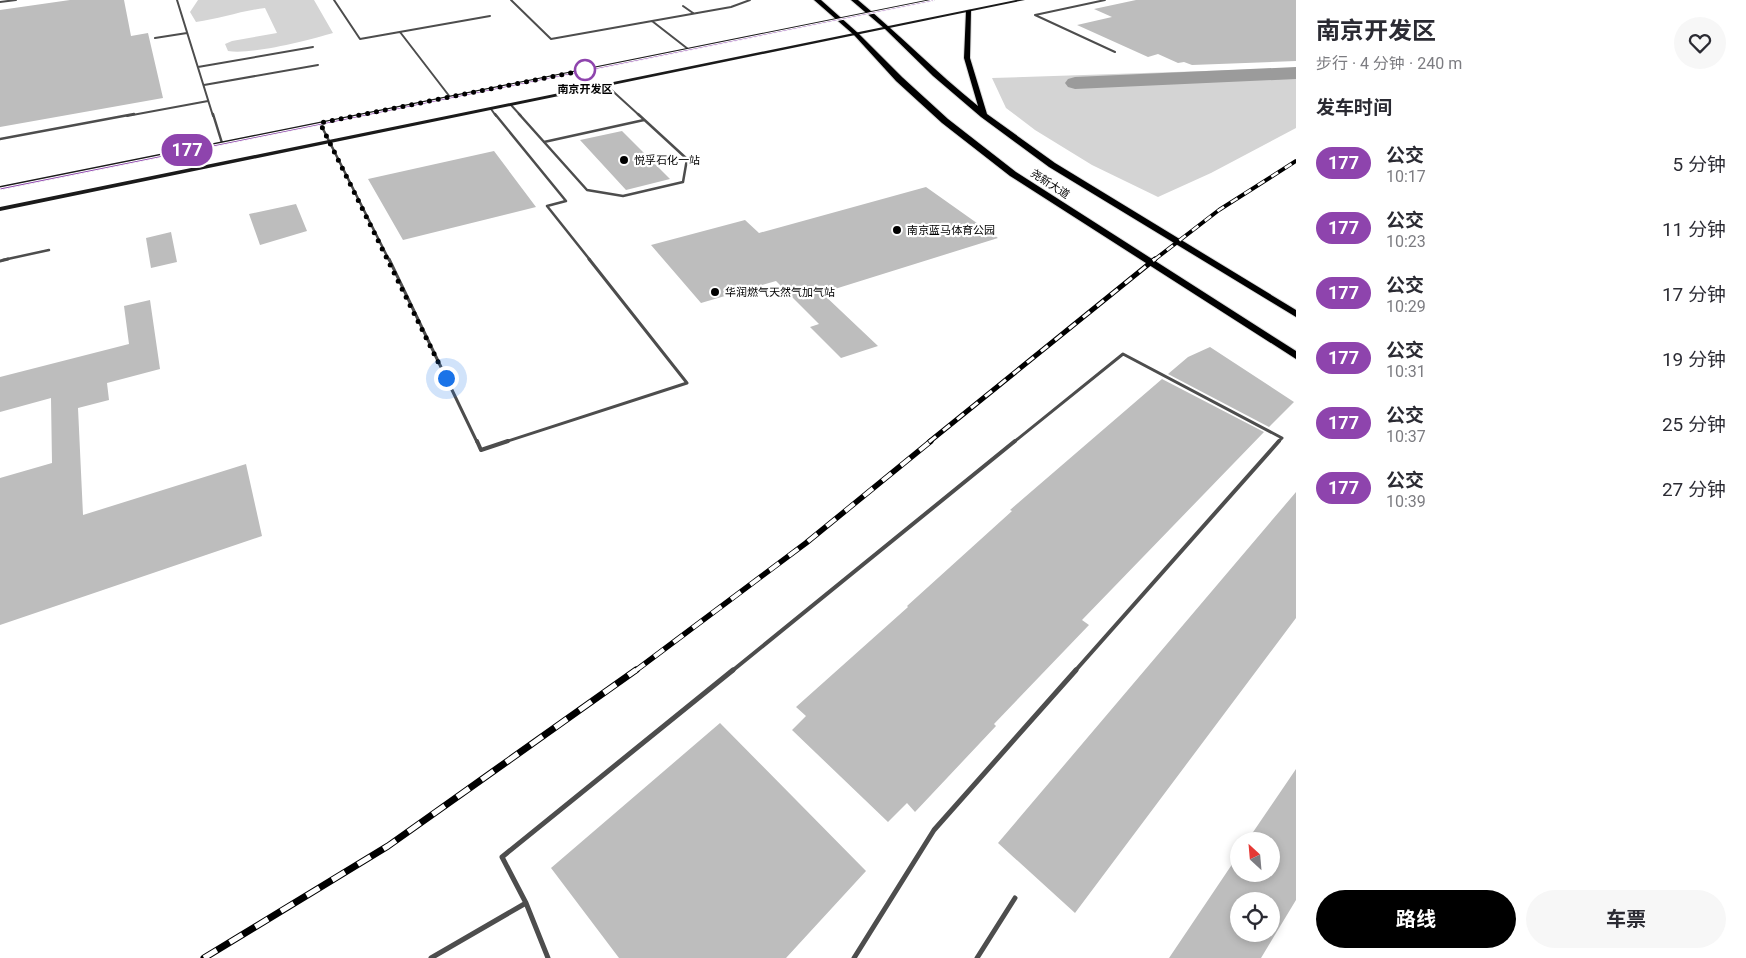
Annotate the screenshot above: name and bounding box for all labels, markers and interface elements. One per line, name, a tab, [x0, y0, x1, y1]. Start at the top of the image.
text: 南京开发区	[1316, 17, 1436, 45]
button: heart	[1674, 17, 1726, 69]
text: 步行 · 4 分钟 · 240 m	[1316, 54, 1462, 73]
marker: 南京开发区	[574, 59, 596, 81]
place label: 南京开发区	[558, 83, 613, 96]
text: 发车时间	[1316, 96, 1392, 119]
line badge: 177	[158, 134, 216, 166]
text: 177	[172, 139, 202, 160]
text: 公交	[1386, 144, 1424, 167]
text: 177	[1328, 152, 1359, 173]
text: 5 分钟	[1673, 153, 1726, 176]
marker: 悦孚石化一站	[618, 154, 630, 166]
place label: 悦孚石化一站	[634, 154, 700, 167]
street label: 尧新大道	[1028, 167, 1072, 201]
text: 10:17	[1386, 167, 1426, 186]
text: 公交	[1386, 209, 1424, 232]
text: 177	[1328, 217, 1359, 238]
text: 11 分钟	[1662, 218, 1726, 241]
marker: 南京蓝马体育公园	[891, 224, 903, 236]
place label: 南京蓝马体育公园	[907, 224, 995, 237]
text: 10:23	[1386, 232, 1426, 251]
text: 公交	[1386, 274, 1424, 297]
text: 177	[1328, 282, 1359, 303]
text: 17 分钟	[1662, 283, 1726, 306]
marker: 华润燃气天然气加气站	[709, 286, 721, 298]
place label: 华润燃气天然气加气站	[725, 286, 835, 299]
text: 10:29	[1386, 297, 1426, 316]
text: 公交	[1386, 339, 1424, 362]
text: 177	[1328, 347, 1359, 368]
text: 19 分钟	[1662, 348, 1726, 371]
text: 10:31	[1386, 362, 1426, 381]
your location	[434, 366, 459, 391]
text: 公交	[1386, 404, 1424, 427]
text: 177	[1328, 412, 1359, 433]
text: 25 分钟	[1662, 413, 1726, 436]
text: 10:37	[1386, 427, 1426, 446]
text: 公交	[1386, 469, 1424, 492]
text: 177	[1328, 477, 1359, 498]
text: 27 分钟	[1662, 478, 1726, 501]
text: 10:39	[1386, 492, 1426, 511]
north arrow	[1230, 832, 1280, 882]
map controls	[1230, 832, 1280, 942]
button: 路线	[1316, 890, 1516, 948]
button: 车票	[1526, 890, 1726, 948]
button: locate	[1230, 892, 1280, 942]

